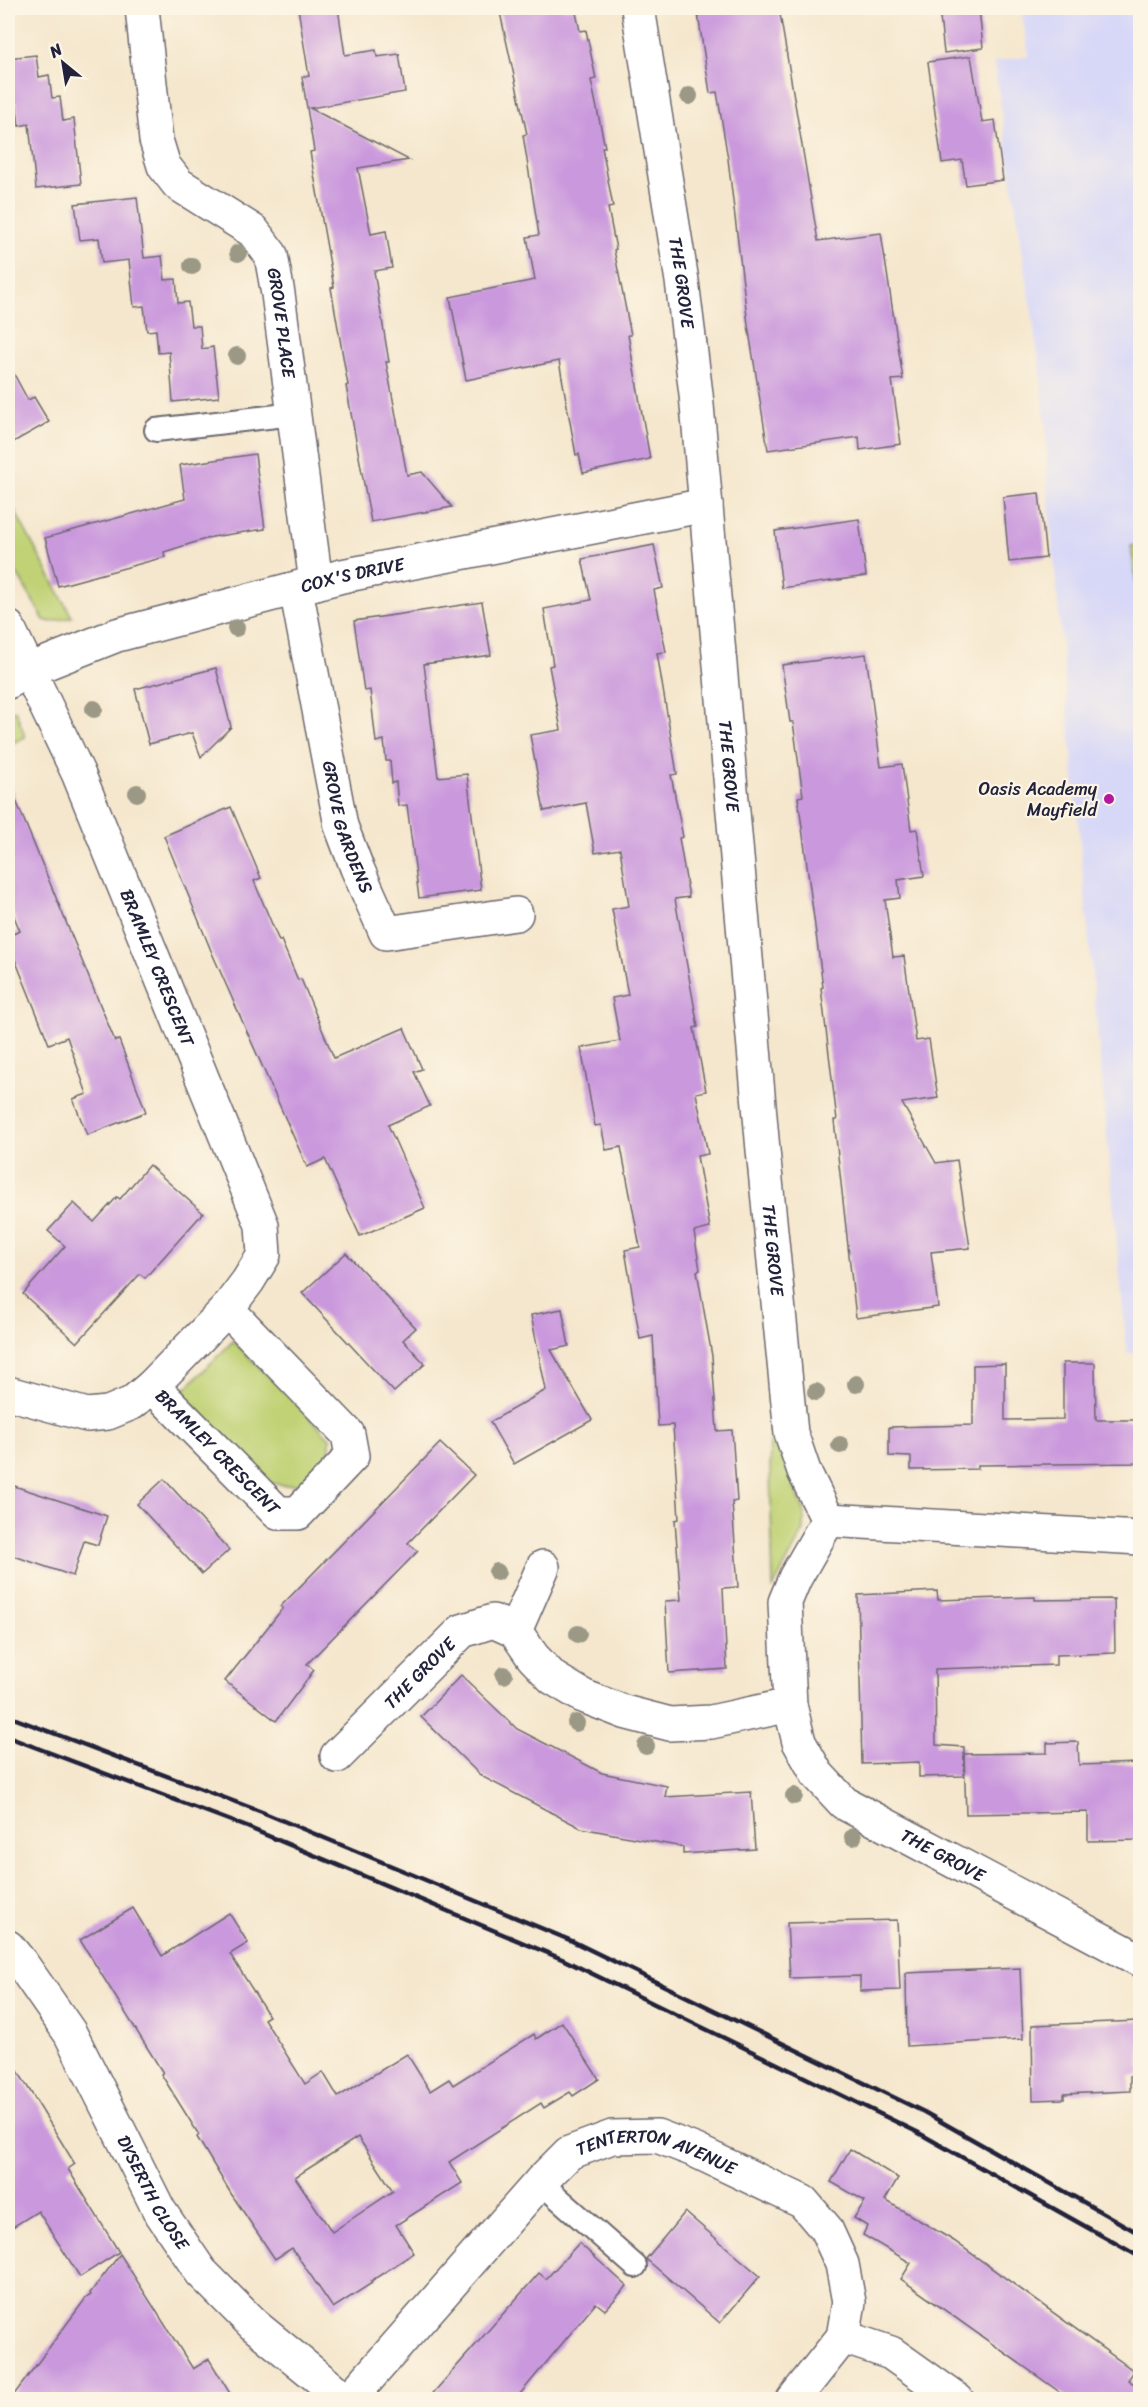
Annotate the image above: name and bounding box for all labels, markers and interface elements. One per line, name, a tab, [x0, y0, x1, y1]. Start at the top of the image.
north arrow	[33, 33, 93, 93]
text: N	[43, 35, 69, 66]
street label: THE GROVE	[659, 235, 704, 331]
street label: GROVE PLACE	[258, 265, 305, 381]
street label: COX'S DRIVE	[297, 548, 408, 602]
street label: THE GROVE	[709, 719, 749, 814]
street label: GROVE GARDENS	[313, 758, 382, 899]
place label: Oasis Academy Mayfield	[979, 773, 1099, 826]
marker: Oasis Academy Mayfield	[1102, 792, 1116, 806]
street label: BRAMLEY CRESCENT	[111, 884, 204, 1053]
street label: THE GROVE	[752, 1203, 793, 1299]
street label: BRAMLEY CRESCENT	[147, 1381, 289, 1524]
street label: THE GROVE	[376, 1629, 464, 1717]
street label: THE GROVE	[895, 1820, 992, 1892]
street label: TENTERTON AVENUE	[571, 2120, 743, 2184]
street label: DYSERTH CLOSE	[108, 2129, 198, 2258]

